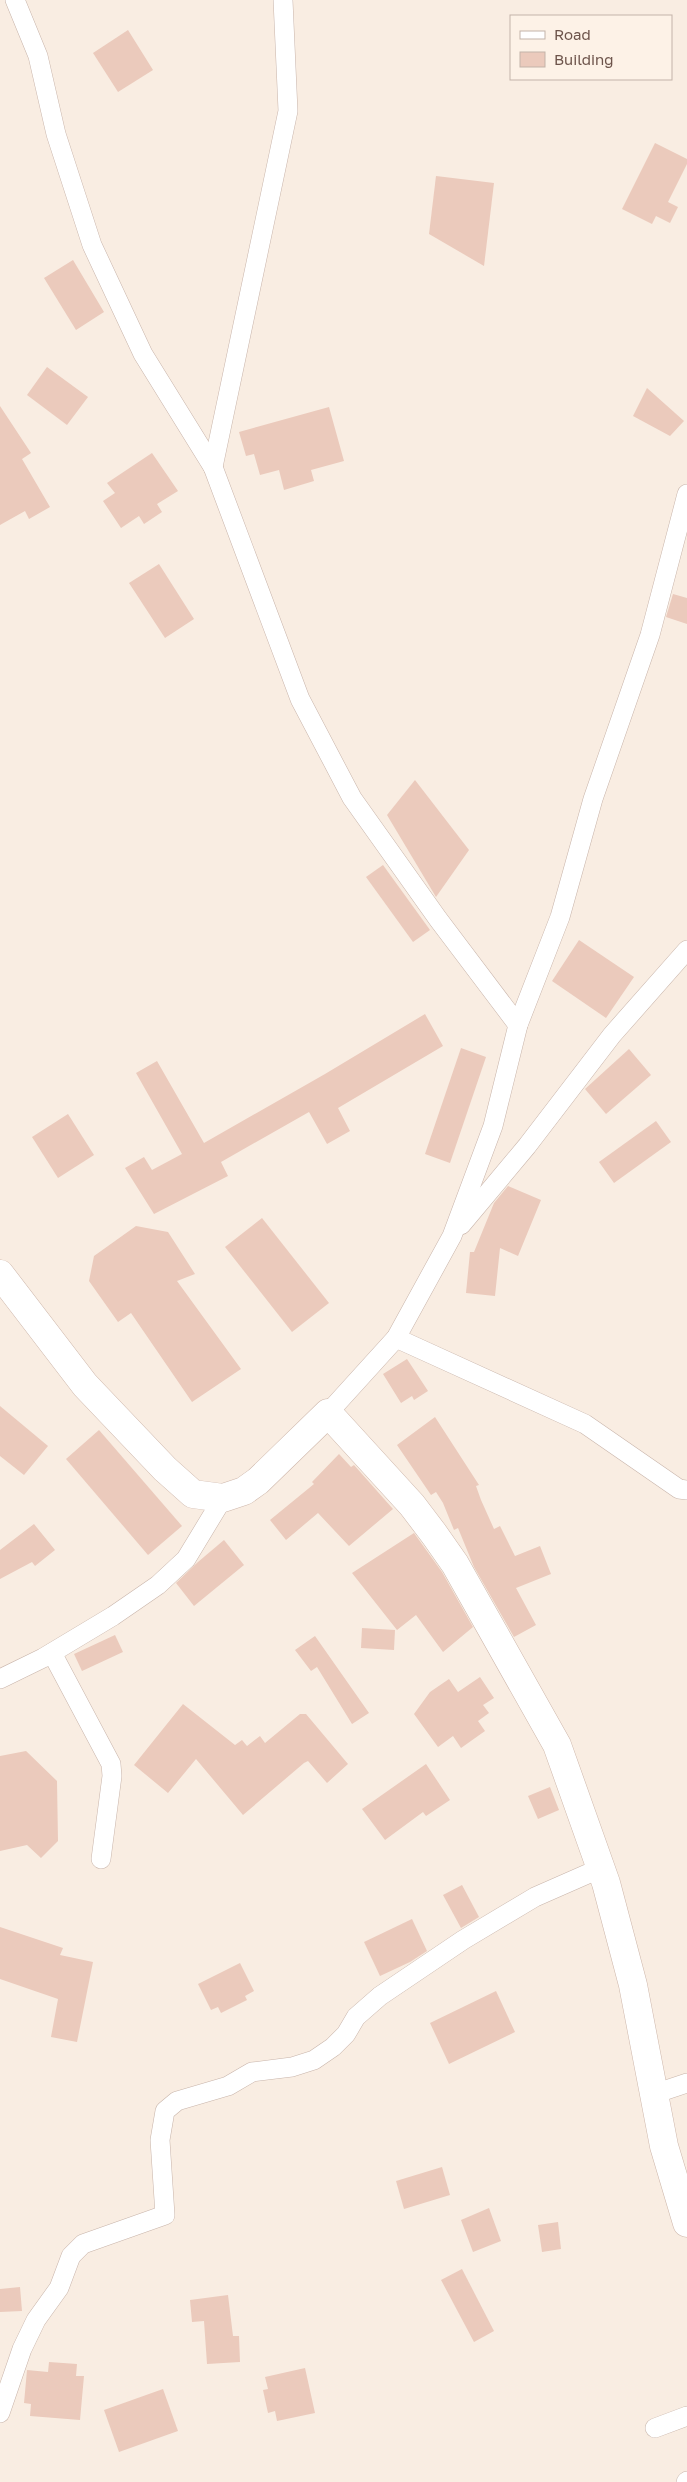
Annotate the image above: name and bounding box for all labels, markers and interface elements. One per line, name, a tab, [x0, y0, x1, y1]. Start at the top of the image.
legend	[510, 15, 672, 80]
text: Road	[554, 25, 591, 43]
text: Building	[554, 50, 614, 68]

